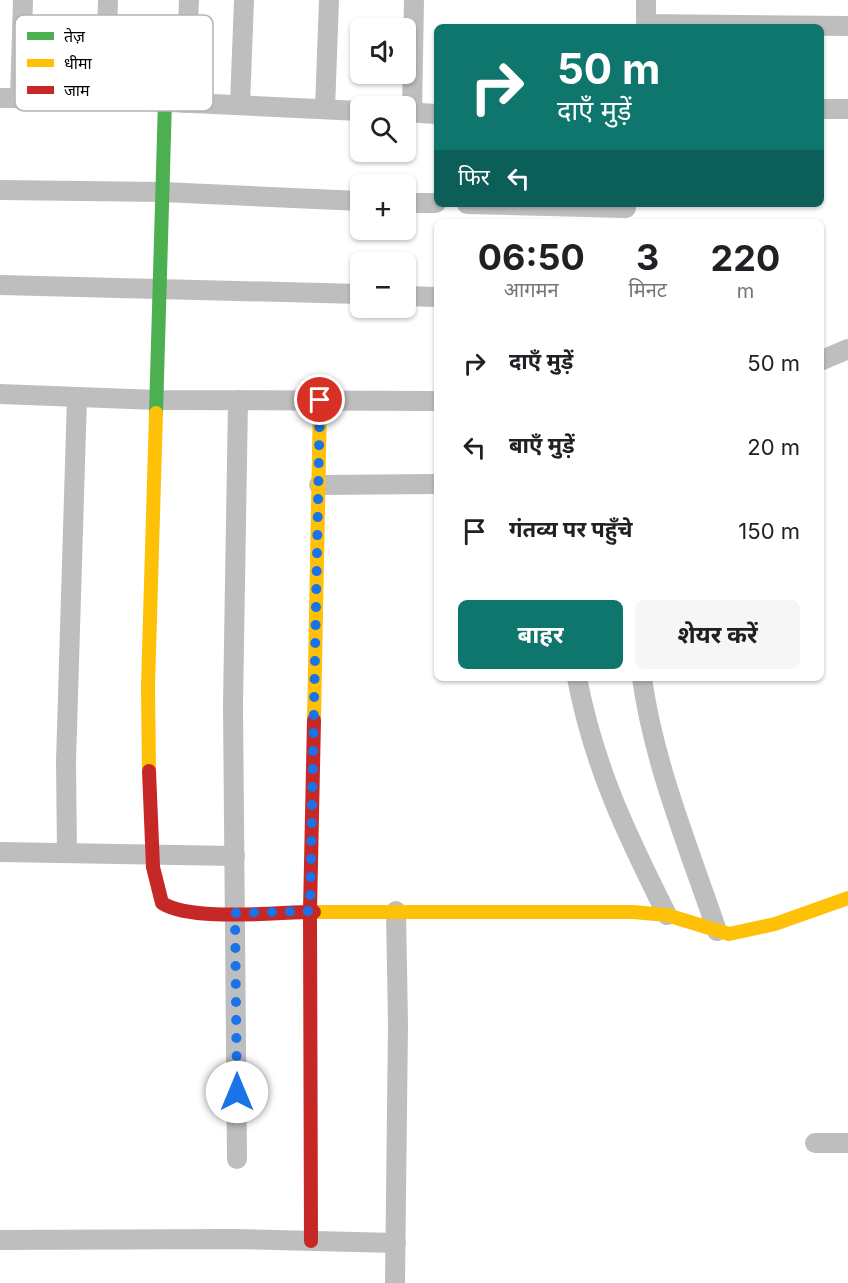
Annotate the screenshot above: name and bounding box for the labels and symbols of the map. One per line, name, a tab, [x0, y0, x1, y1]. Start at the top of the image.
legend	[15, 15, 213, 111]
text: तेज़	[64, 26, 86, 46]
text: धीमा	[64, 53, 93, 73]
text: जाम	[64, 80, 90, 100]
pin	[294, 374, 345, 425]
position arrow	[205, 1060, 269, 1124]

